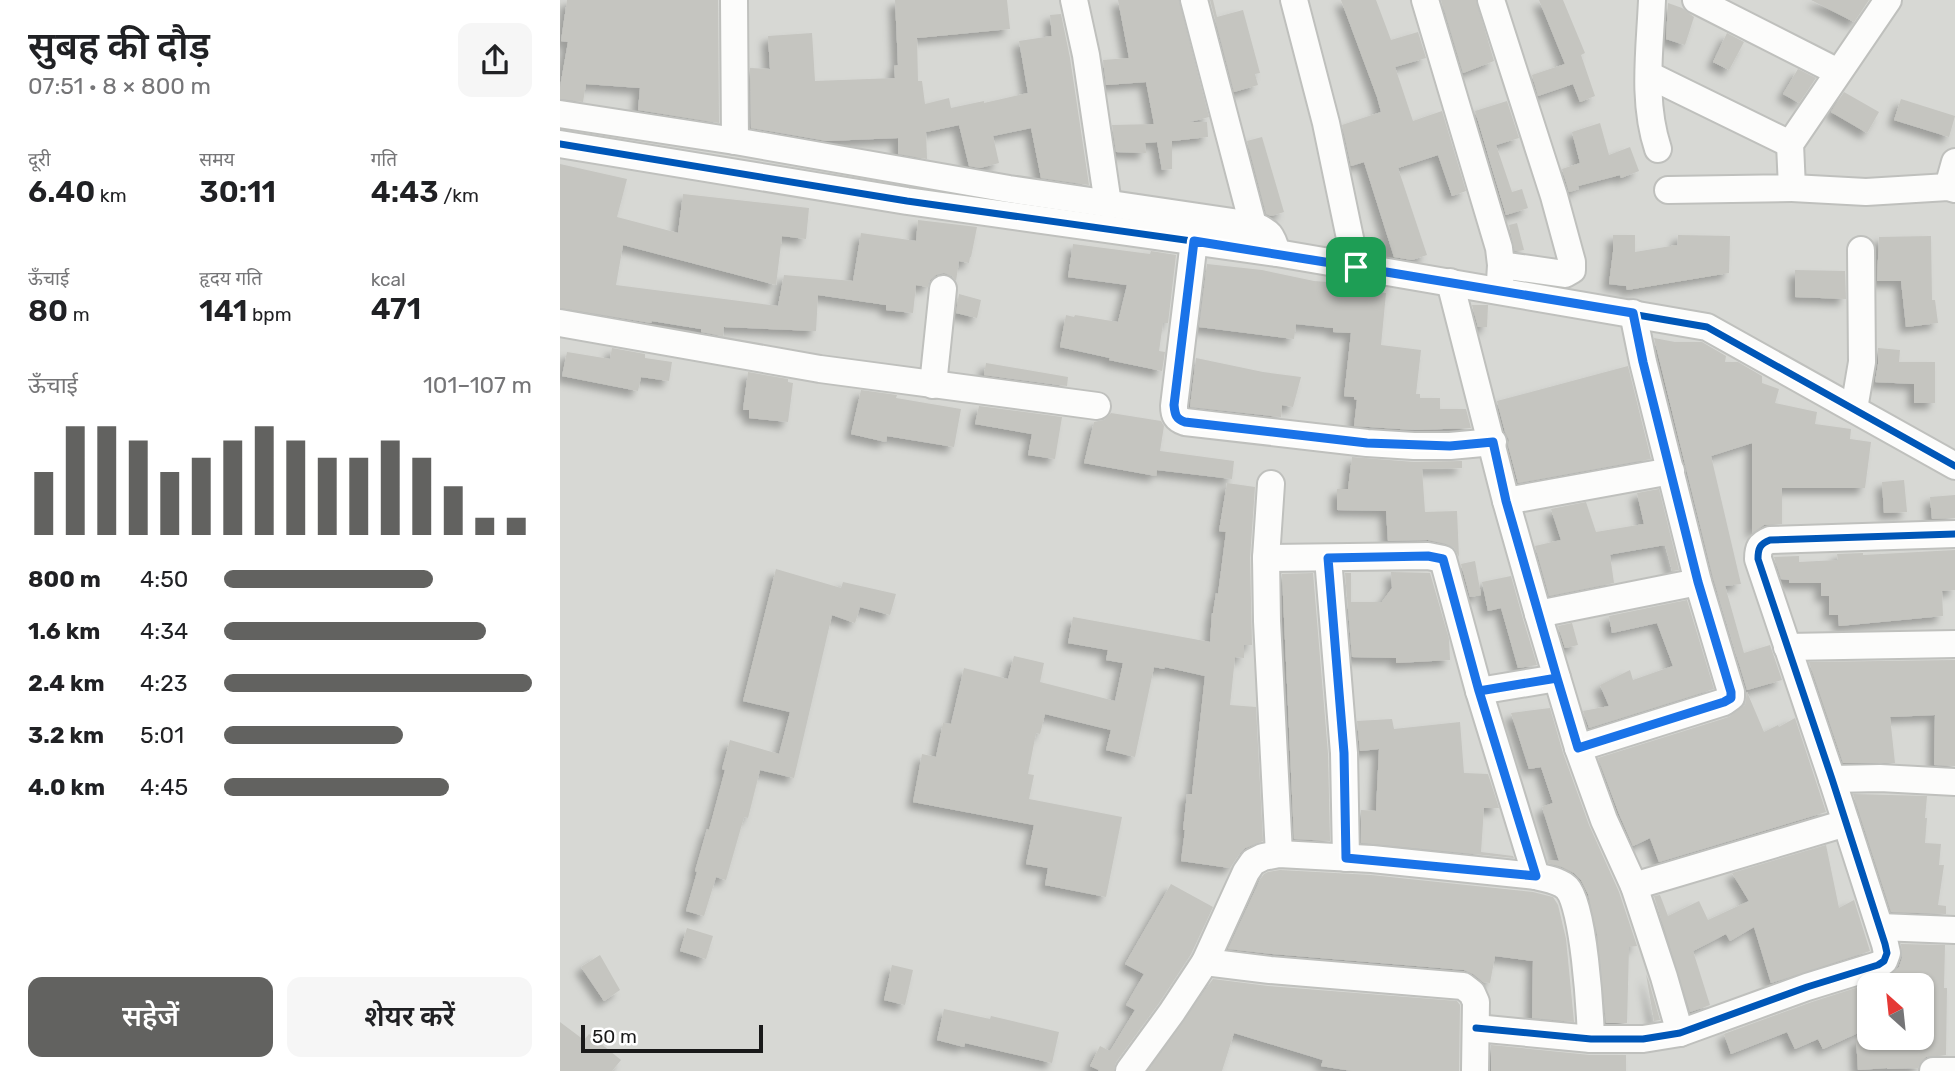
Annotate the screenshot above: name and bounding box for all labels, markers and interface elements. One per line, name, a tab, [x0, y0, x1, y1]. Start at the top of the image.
text: सुबह की दौड़	[28, 23, 210, 69]
button: share	[458, 23, 532, 97]
text: 07:51 · 8 × 800 m	[28, 72, 211, 100]
text: दूरी	[28, 148, 51, 171]
text: समय	[199, 148, 235, 171]
text: गति	[371, 148, 397, 171]
text: 6.40	[28, 174, 95, 210]
text: 30:11	[199, 174, 276, 210]
text: 4:43	[371, 174, 439, 210]
text: km	[95, 184, 127, 207]
text: /km	[439, 184, 479, 207]
pin	[1326, 237, 1386, 297]
icon: arrive	[1337, 248, 1375, 286]
text: ऊँचाई	[28, 267, 69, 290]
text: हृदय गति	[199, 267, 262, 290]
text: kcal	[371, 268, 406, 291]
text: 471	[371, 291, 421, 327]
text: 80	[28, 293, 68, 329]
text: 141	[199, 293, 247, 329]
text: m	[68, 303, 90, 326]
text: bpm	[247, 303, 292, 326]
text: ऊँचाई	[28, 371, 78, 399]
text: 101–107 m	[423, 371, 532, 399]
text: 800 m	[28, 565, 101, 593]
text: 4:50	[140, 565, 188, 593]
text: 1.6 km	[28, 617, 100, 645]
text: 4:34	[140, 617, 188, 645]
text: 2.4 km	[28, 669, 104, 697]
text: 4:23	[140, 669, 188, 697]
text: 3.2 km	[28, 721, 104, 749]
text: 5:01	[140, 721, 184, 749]
text: 4.0 km	[28, 773, 105, 801]
text: 4:45	[140, 773, 188, 801]
north arrow	[1857, 973, 1934, 1050]
map controls	[1857, 973, 1934, 1050]
button: सहेजें	[28, 977, 273, 1057]
button: शेयर करें	[287, 977, 532, 1057]
scale bar	[581, 1022, 763, 1054]
text: 50 m	[592, 1025, 637, 1048]

